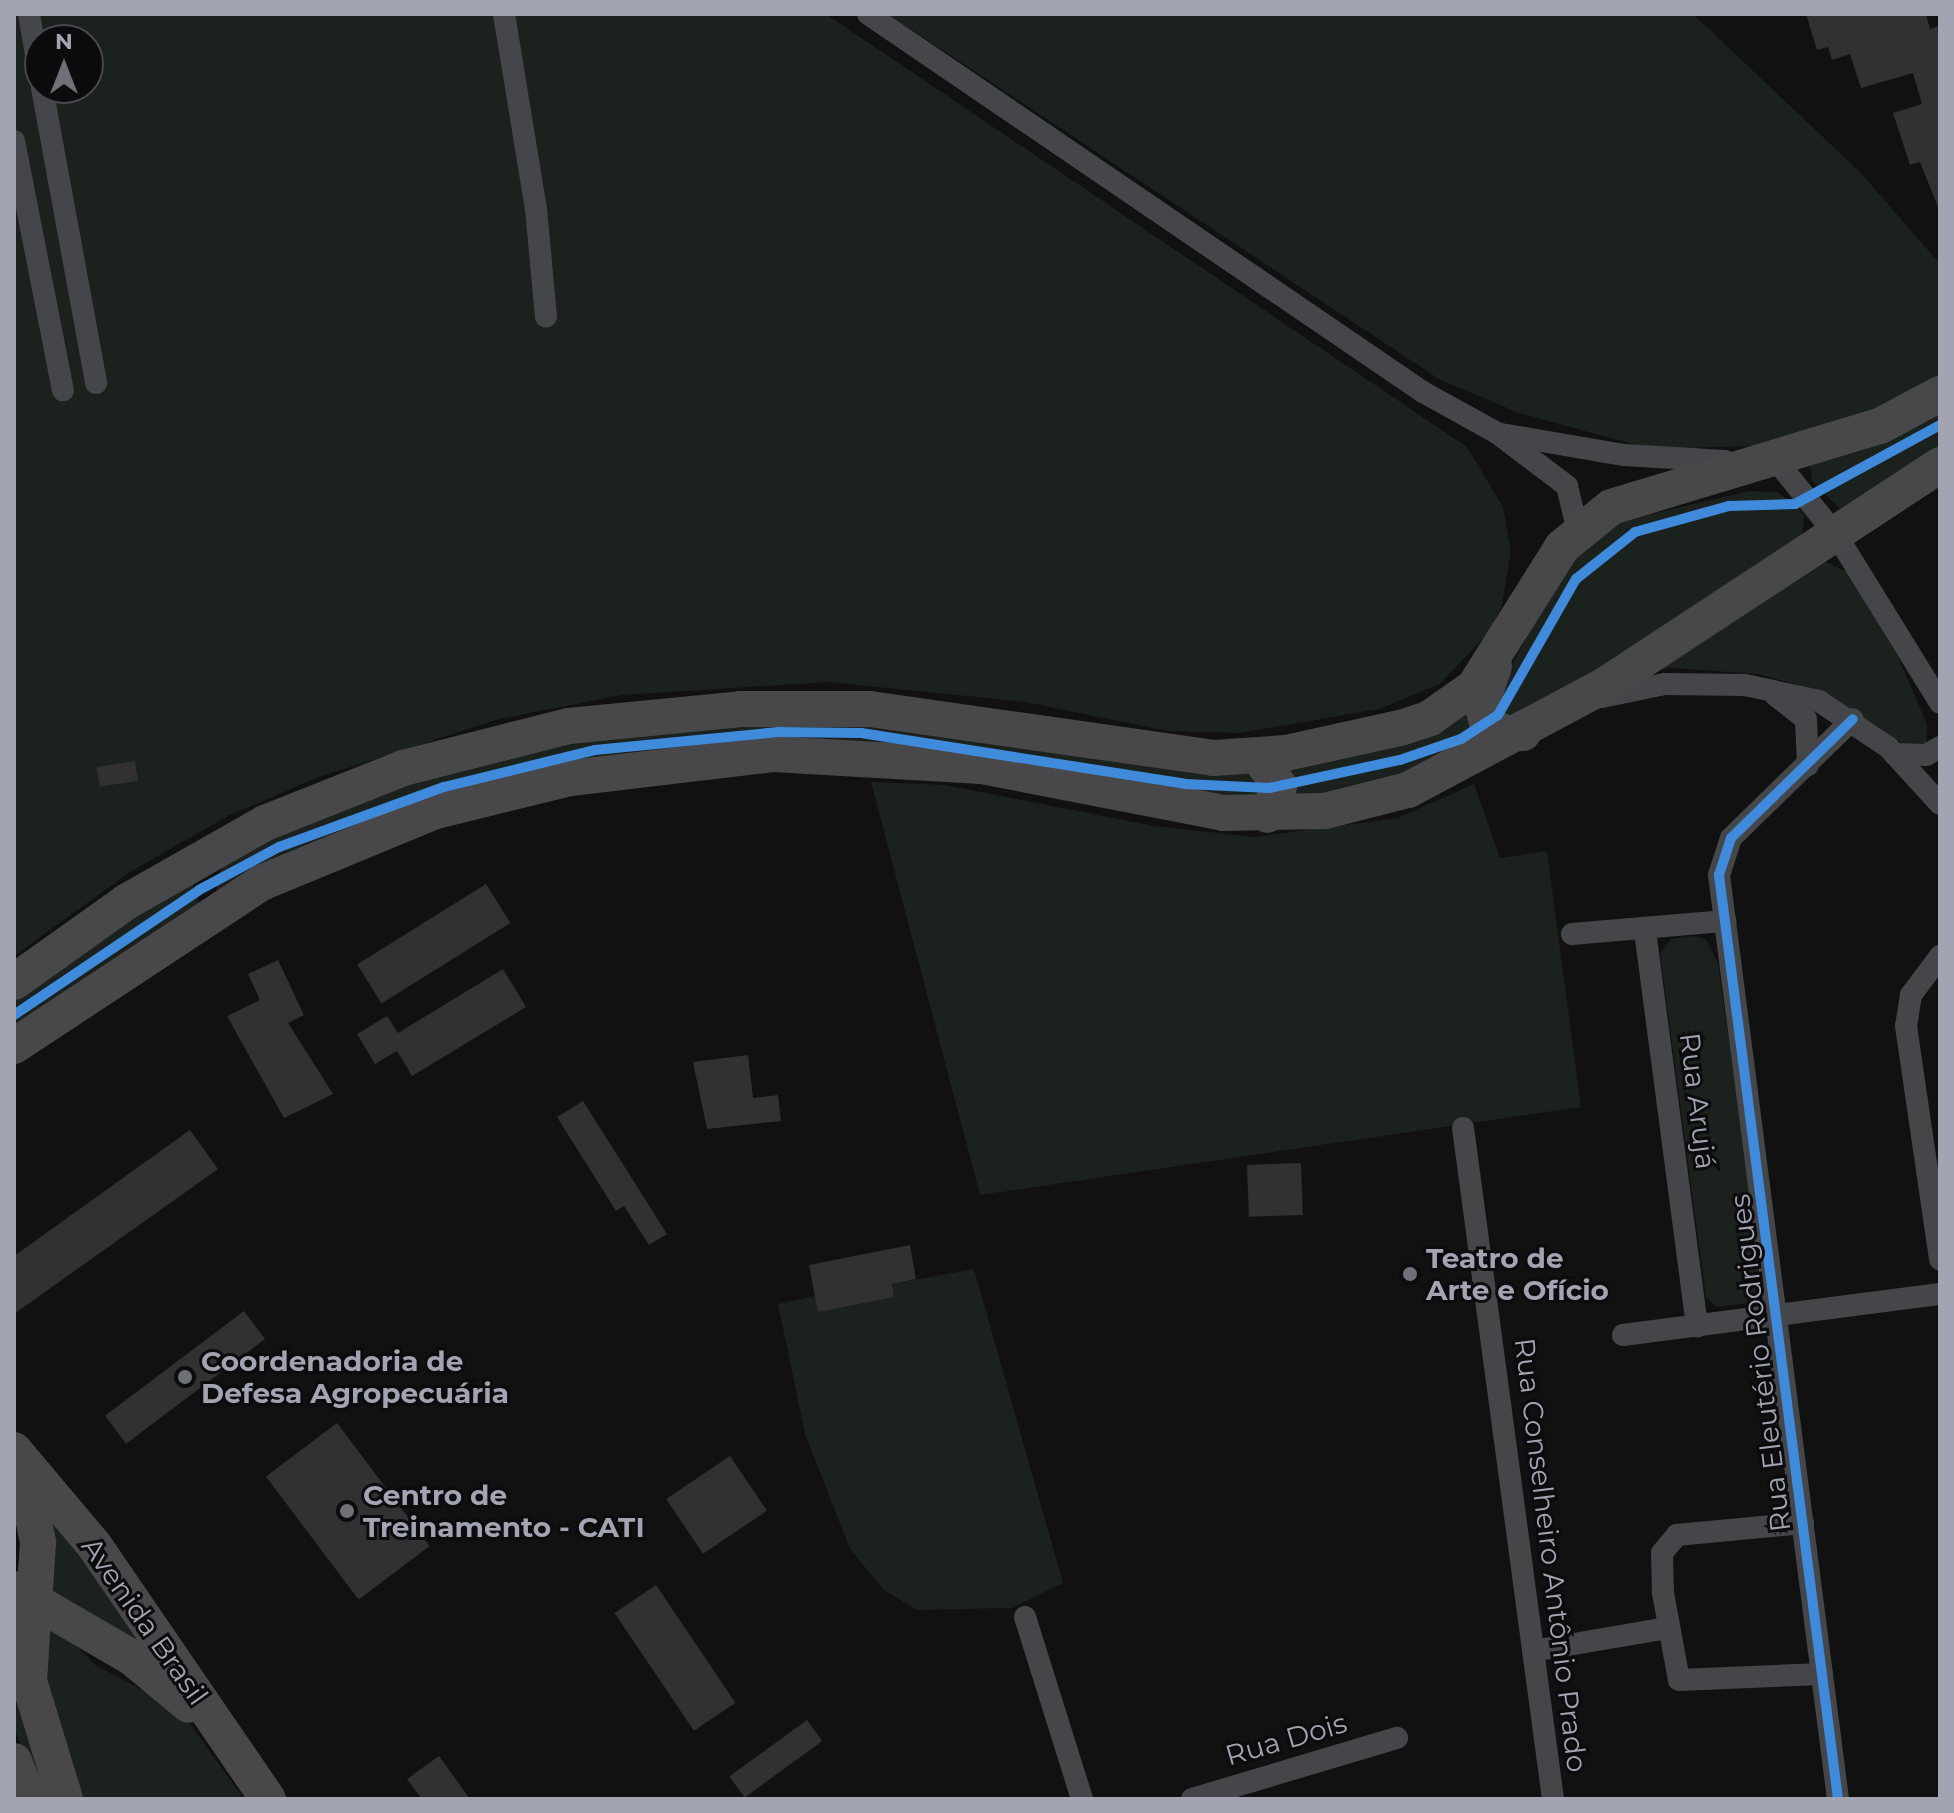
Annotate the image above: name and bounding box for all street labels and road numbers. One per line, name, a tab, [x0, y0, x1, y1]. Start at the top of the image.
street label: Rua Arujá	[1673, 1031, 1723, 1171]
street label: Rua Eleutério Rodrigues	[1723, 1192, 1797, 1534]
street label: Rua Conselheiro Antônio Prado	[1508, 1336, 1594, 1774]
street label: Avenida Brasil	[75, 1531, 215, 1711]
street label: Rua Dois	[1221, 1706, 1351, 1772]

